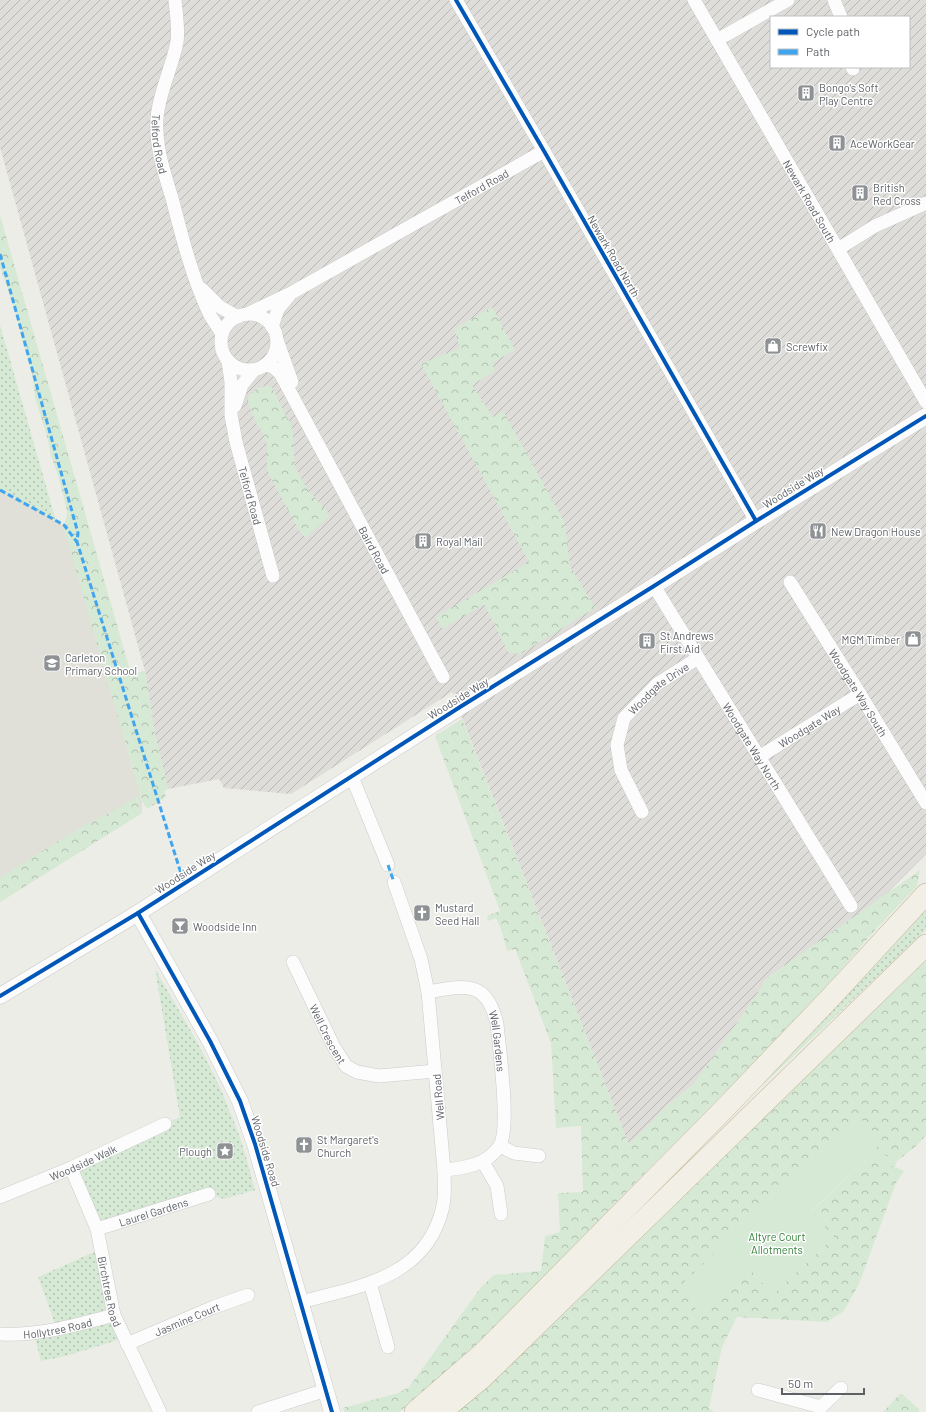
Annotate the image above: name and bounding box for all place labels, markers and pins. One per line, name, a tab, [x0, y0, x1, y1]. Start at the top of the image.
place label: Bongo's Soft Play Centre	[819, 81, 879, 107]
building icon: Bongo's Soft Play Centre	[796, 83, 816, 103]
building icon: AceWorkGear	[827, 133, 847, 153]
place label: AceWorkGear	[850, 137, 915, 150]
place label: British Red Cross	[873, 181, 921, 207]
building icon: British Red Cross	[850, 183, 870, 203]
shop icon: Screwfix	[763, 336, 783, 356]
place label: Screwfix	[786, 340, 828, 353]
restaurant icon: New Dragon House	[808, 521, 828, 541]
place label: New Dragon House	[831, 525, 921, 538]
building icon: Royal Mail	[413, 531, 433, 551]
place label: Royal Mail	[436, 535, 483, 548]
place label: St Andrews First Aid	[660, 629, 714, 655]
shop icon: MGM Timber	[903, 629, 923, 649]
building icon: St Andrews First Aid	[637, 631, 657, 651]
place label: MGM Timber	[842, 633, 900, 646]
place label: Carleton Primary School	[65, 651, 137, 677]
school or university icon: Carleton Primary School	[42, 653, 62, 673]
place label: Mustard Seed Hall	[435, 901, 479, 927]
church icon: Mustard Seed Hall	[412, 903, 432, 923]
bar icon: Woodside Inn	[170, 916, 190, 936]
place label: Woodside Inn	[193, 920, 257, 933]
place label: St Margaret's Church	[317, 1133, 379, 1159]
church icon: St Margaret's Church	[294, 1135, 314, 1155]
place icon: Plough	[215, 1141, 235, 1161]
place label: Plough	[179, 1145, 212, 1158]

